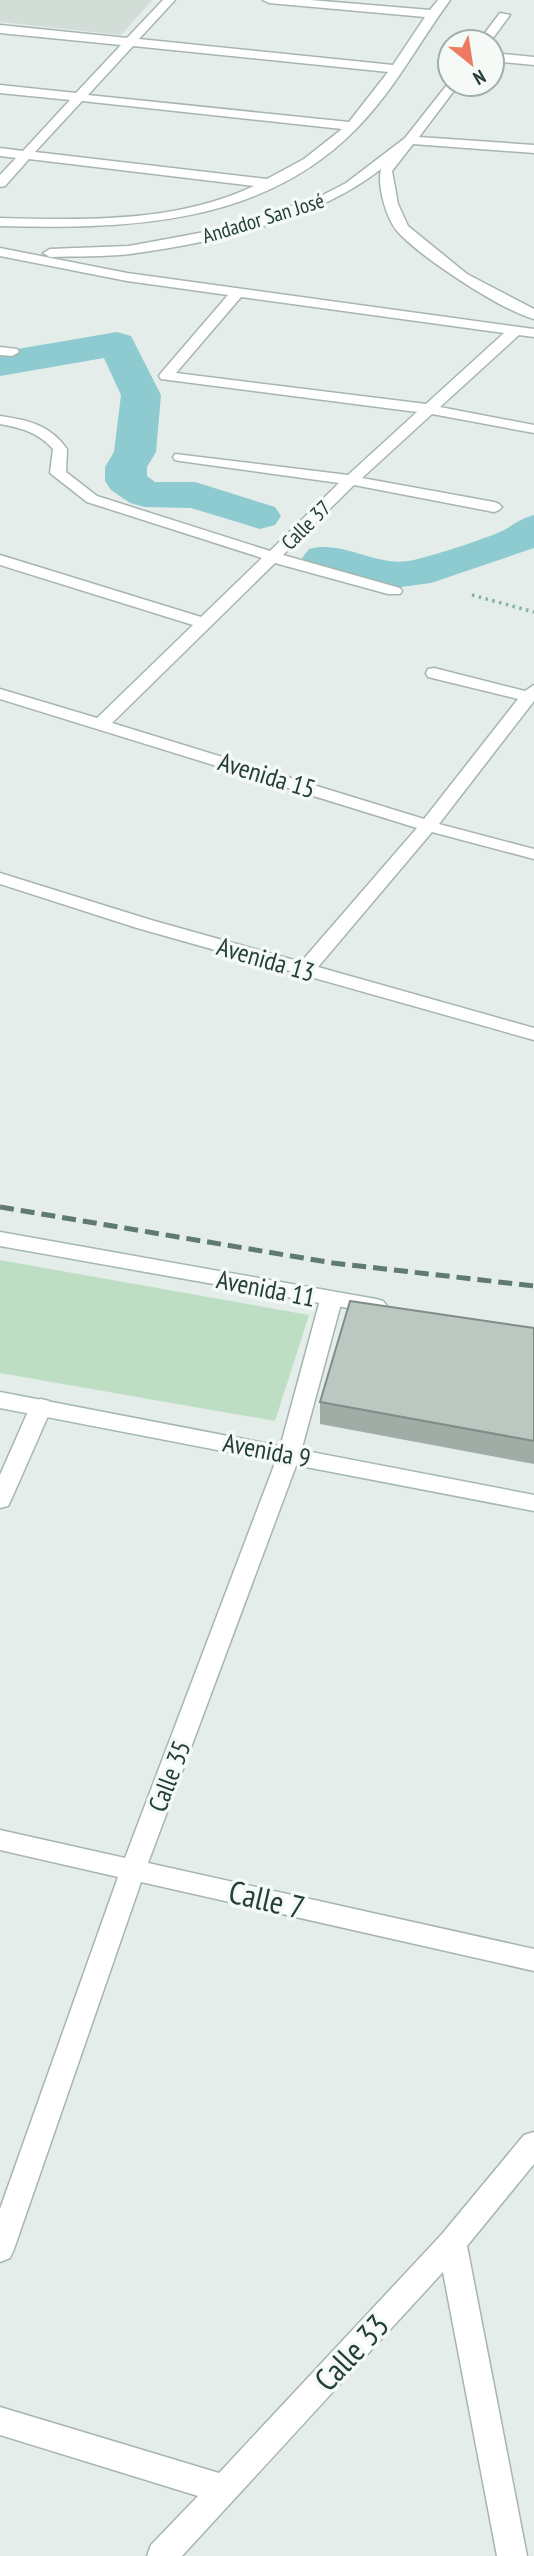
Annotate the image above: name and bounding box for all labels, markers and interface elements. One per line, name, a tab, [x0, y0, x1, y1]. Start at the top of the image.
north arrow	[436, 28, 506, 98]
text: N	[469, 65, 490, 91]
street label: Andador San José	[199, 187, 327, 249]
street label: Calle 37	[275, 494, 337, 556]
street label: Avenida 15	[214, 745, 320, 805]
street label: Avenida 13	[213, 929, 319, 989]
street label: Avenida 11	[214, 1262, 318, 1314]
street label: Avenida 9	[221, 1425, 313, 1475]
street label: Calle 35	[140, 1736, 198, 1816]
street label: Calle 7	[225, 1870, 309, 1928]
street label: Calle 33	[305, 2304, 397, 2400]

